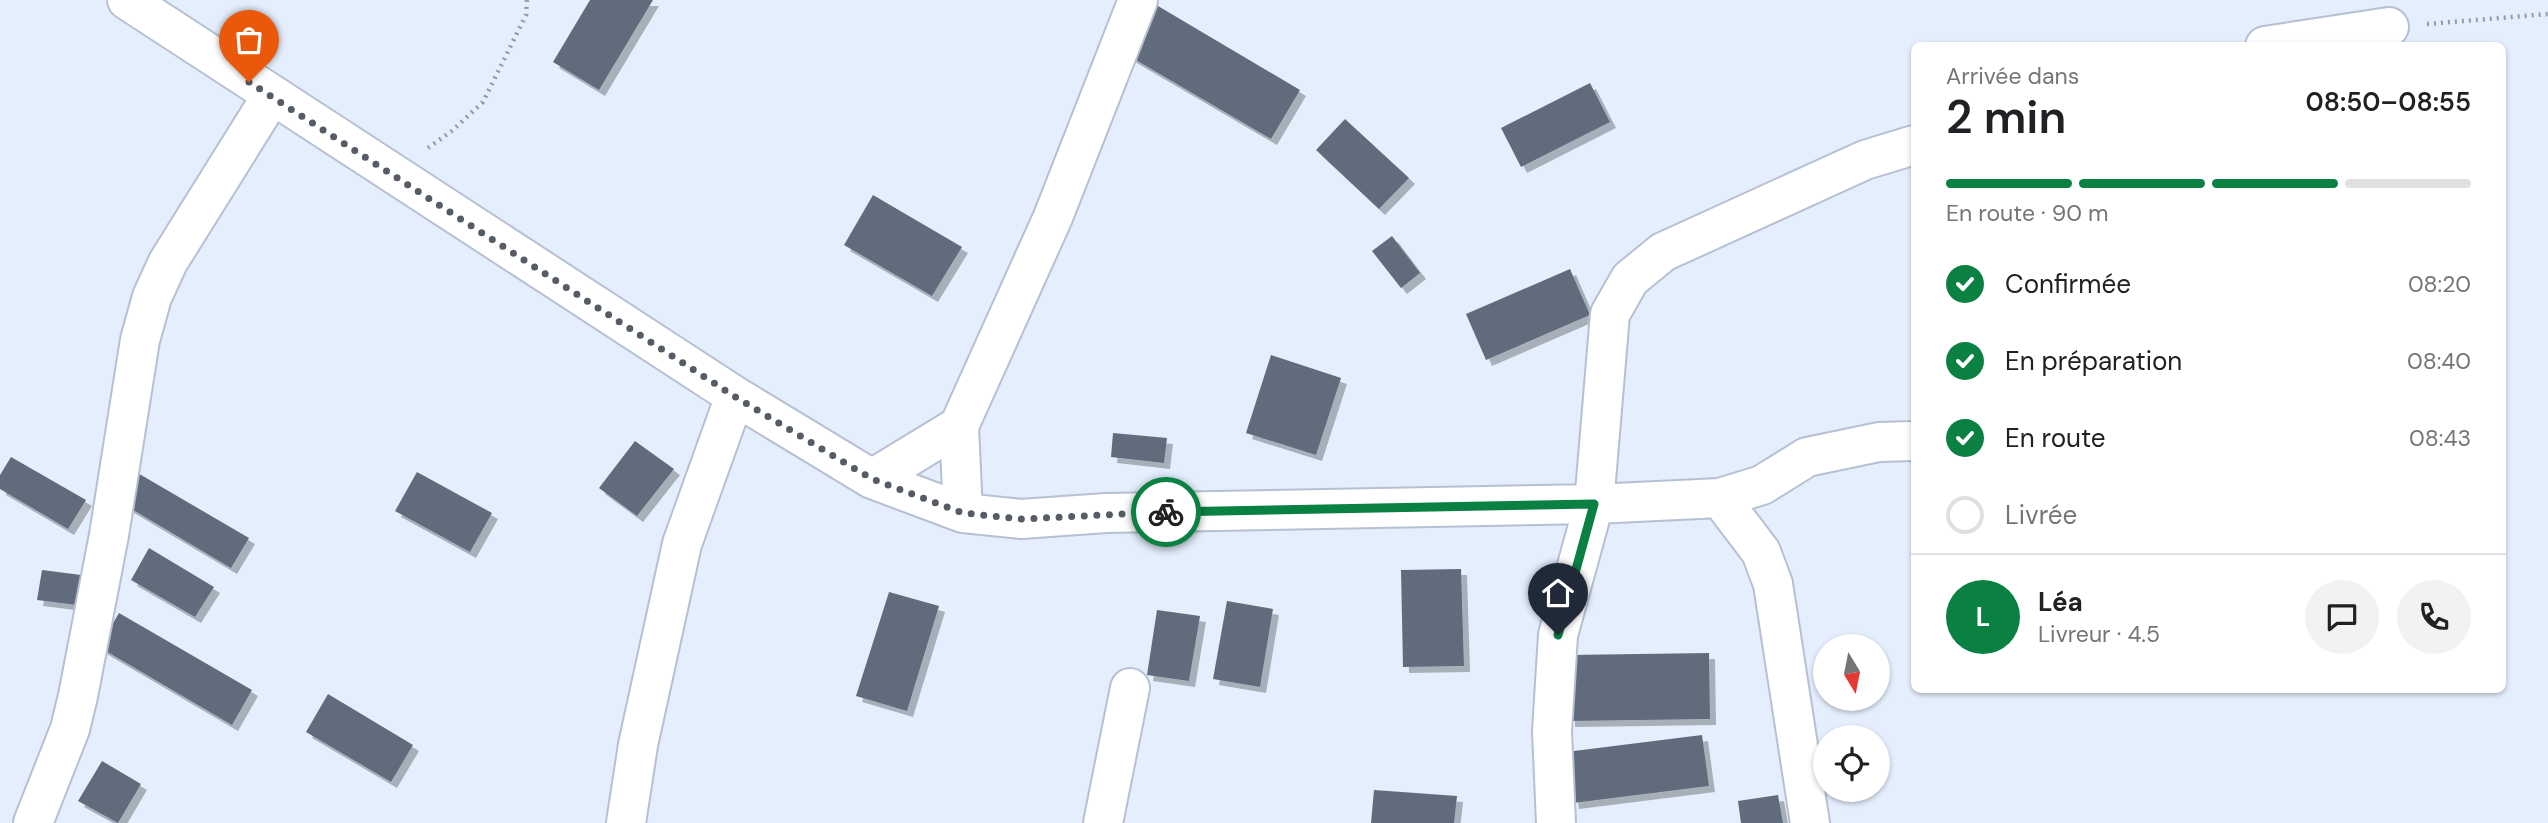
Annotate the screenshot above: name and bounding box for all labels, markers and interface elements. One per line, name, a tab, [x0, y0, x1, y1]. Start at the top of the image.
pin	[219, 10, 279, 82]
icon: bag	[230, 21, 268, 59]
text: Arrivée dans	[1946, 61, 2079, 91]
text: 08:50–08:55	[2306, 85, 2471, 119]
text: 2 min	[1946, 87, 2066, 147]
text: En route · 90 m	[1946, 198, 2109, 228]
icon: check	[1946, 265, 1984, 303]
text: Confirmée	[2005, 267, 2131, 301]
text: 08:20	[2408, 269, 2471, 299]
icon: check	[1946, 342, 1984, 380]
text: En préparation	[2005, 344, 2182, 378]
text: 08:40	[2407, 346, 2471, 376]
icon: check	[1946, 419, 1984, 457]
text: En route	[2005, 421, 2106, 455]
text: 08:43	[2409, 423, 2471, 453]
courier	[1131, 477, 1201, 547]
icon: bike	[1147, 493, 1185, 531]
text: Livrée	[2005, 498, 2077, 532]
pin	[1528, 563, 1588, 635]
icon: home	[1539, 574, 1577, 612]
button: chat	[2305, 580, 2379, 654]
button: phone	[2397, 580, 2471, 654]
text: Léa	[2038, 585, 2083, 619]
text: L	[1976, 600, 1990, 634]
text: Livreur · 4.5	[2038, 619, 2160, 649]
north arrow	[1813, 634, 1890, 710]
map controls	[1813, 634, 1890, 802]
button: locate	[1813, 725, 1890, 802]

